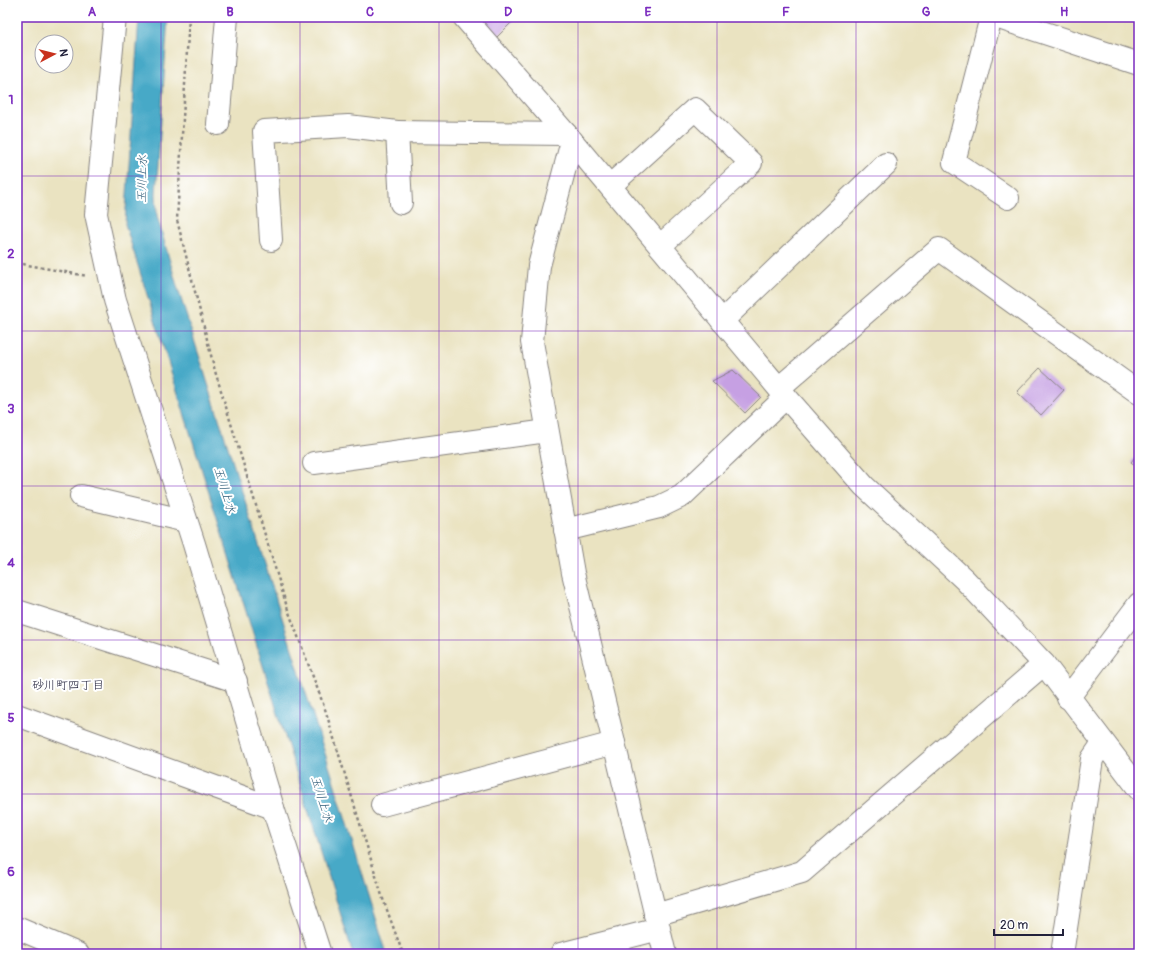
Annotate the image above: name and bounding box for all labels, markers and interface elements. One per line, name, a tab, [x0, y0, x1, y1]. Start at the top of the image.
text: A	[88, 4, 97, 20]
text: B	[226, 4, 234, 20]
text: C	[366, 4, 374, 20]
text: D	[504, 4, 512, 20]
text: E	[645, 4, 652, 20]
text: F	[782, 4, 790, 20]
text: G	[922, 4, 931, 20]
text: H	[1060, 4, 1068, 20]
north arrow	[34, 34, 74, 74]
text: N	[57, 48, 70, 58]
text: 1	[8, 92, 14, 108]
water label: 玉川上水	[135, 155, 150, 203]
text: 2	[7, 246, 15, 262]
text: 3	[7, 401, 15, 417]
water label: 玉川上水	[210, 465, 239, 515]
text: 4	[7, 555, 15, 571]
district label: 砂川町四丁目	[32, 678, 104, 693]
text: 5	[7, 710, 15, 726]
water label: 玉川上水	[307, 774, 336, 824]
text: 6	[7, 864, 15, 880]
scale bar	[994, 911, 1063, 937]
text: 20 m	[1000, 918, 1029, 933]

